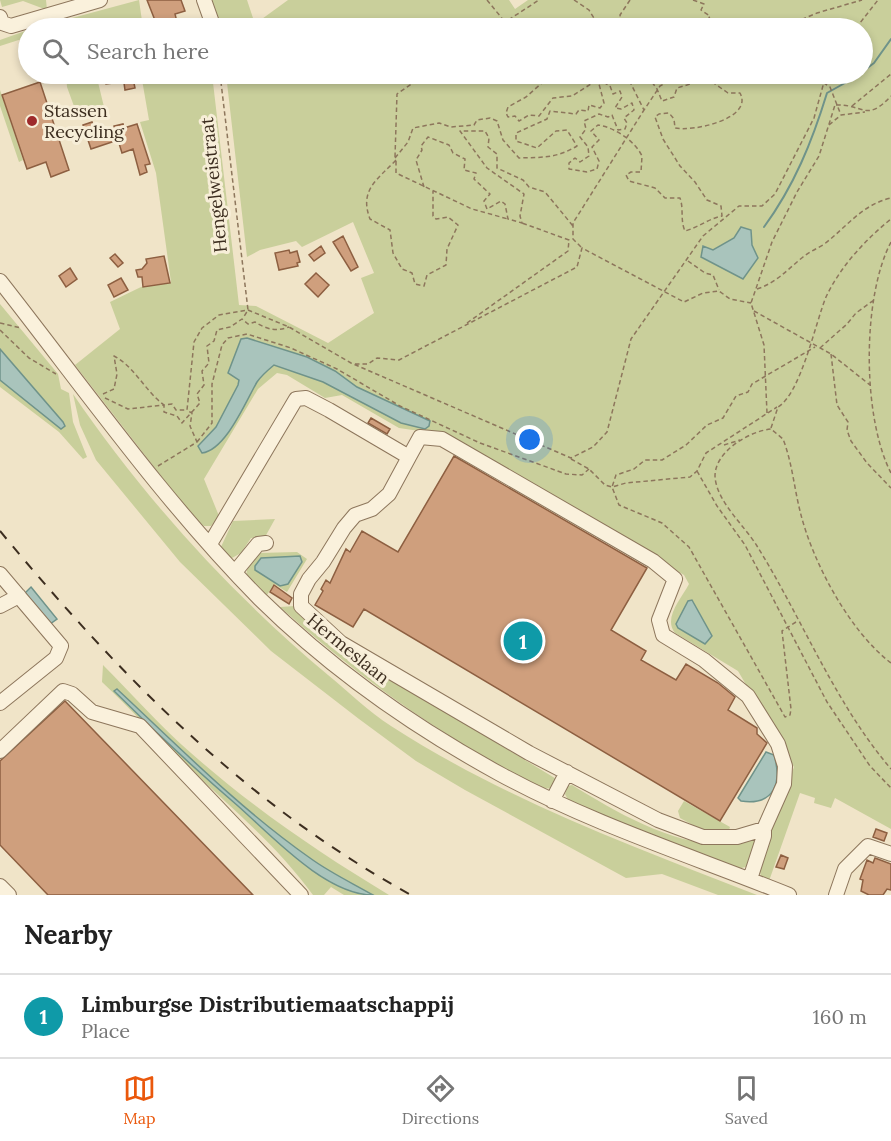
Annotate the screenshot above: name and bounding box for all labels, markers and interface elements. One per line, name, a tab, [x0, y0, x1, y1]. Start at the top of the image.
search box	[18, 18, 873, 84]
icon: search	[39, 35, 72, 68]
text: Search here	[87, 37, 209, 65]
place label: Stassen Recycling	[44, 99, 125, 143]
marker: Stassen Recycling	[25, 114, 39, 128]
street label: Hengelweistraat	[195, 116, 232, 254]
your location	[515, 425, 544, 454]
street label: Hermeslaan	[302, 608, 394, 689]
pin: 1	[504, 618, 542, 664]
text: Nearby	[24, 918, 112, 951]
text: Limburgse Distributiemaatschappij	[81, 990, 454, 1018]
text: 1	[39, 1004, 48, 1029]
text: 160 m	[813, 1004, 867, 1029]
text: Place	[81, 1018, 130, 1043]
tab: Map	[123, 1072, 156, 1128]
tab: Directions	[402, 1072, 479, 1128]
tab: Saved	[725, 1072, 768, 1128]

